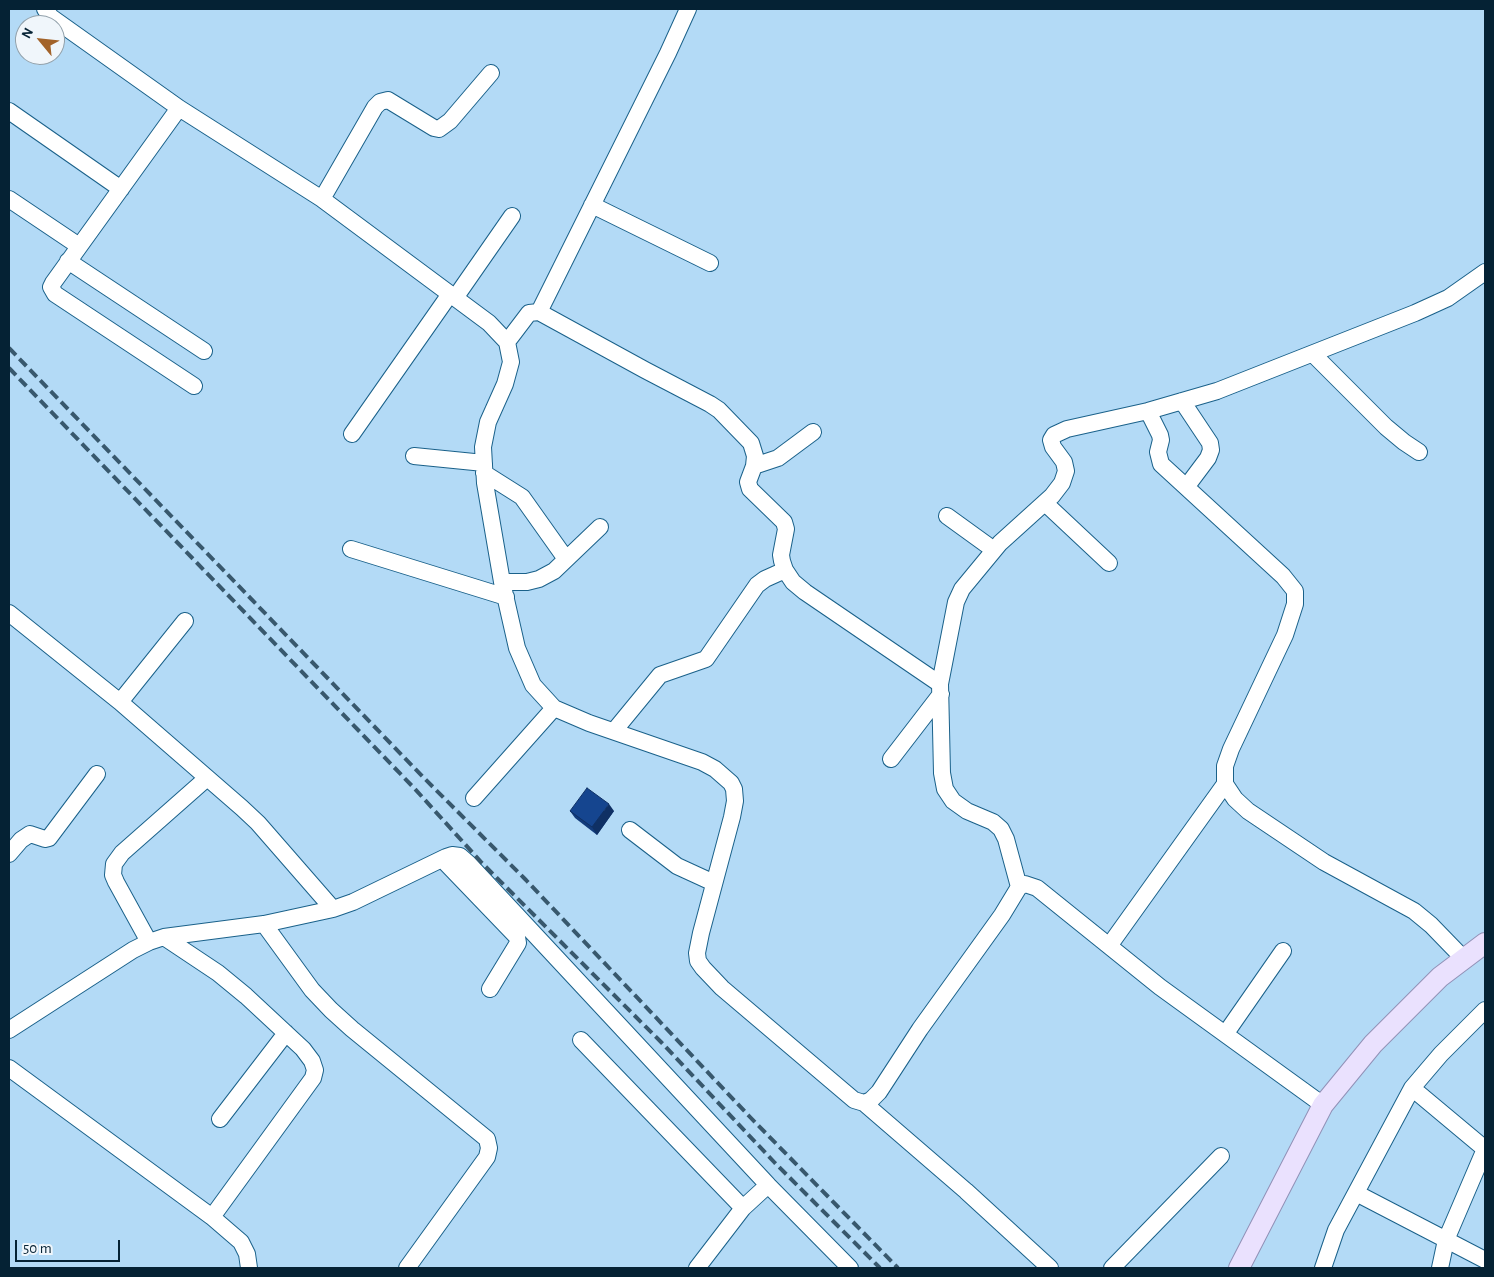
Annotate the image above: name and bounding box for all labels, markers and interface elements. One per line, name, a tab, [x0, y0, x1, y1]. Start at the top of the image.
north arrow	[15, 15, 65, 65]
text: N	[19, 26, 36, 41]
scale bar	[18, 1230, 122, 1262]
text: 50 m	[23, 1241, 52, 1256]

